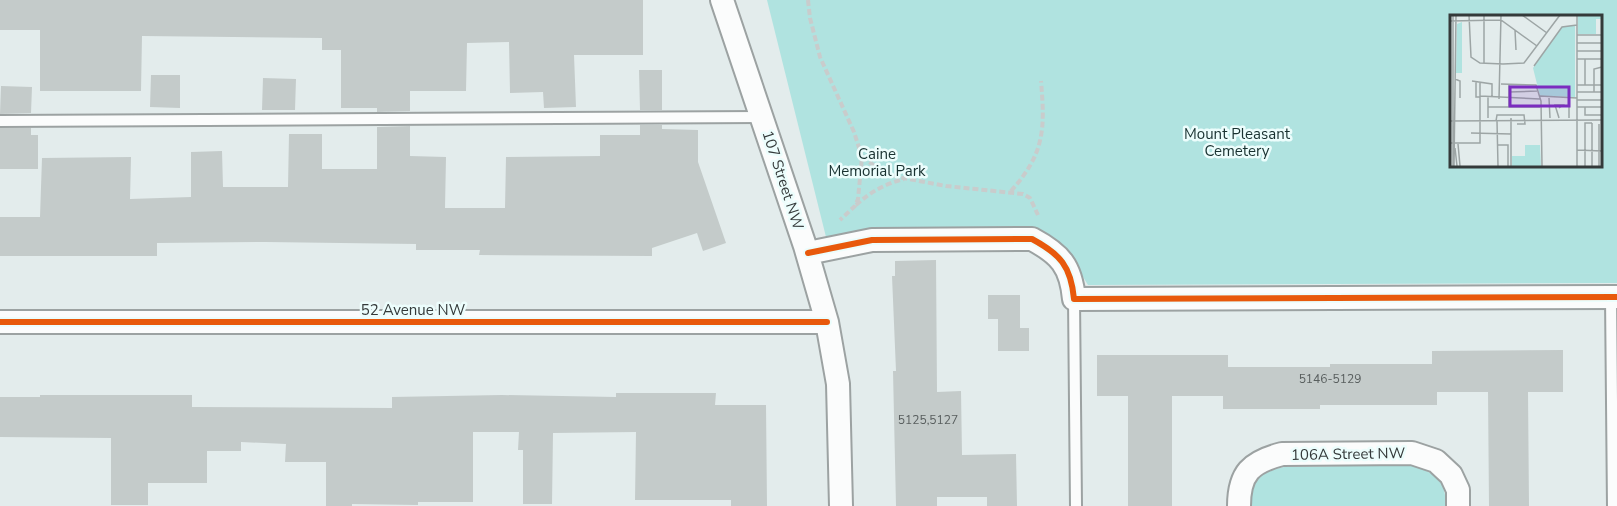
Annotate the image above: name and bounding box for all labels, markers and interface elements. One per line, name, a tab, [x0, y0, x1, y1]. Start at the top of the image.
inset map	[1450, 15, 1602, 166]
park label: Mount Pleasant Cemetery	[1184, 124, 1291, 161]
street label: 107 Street NW	[758, 128, 809, 233]
park label: Caine Memorial Park	[828, 144, 926, 181]
street label: 52 Avenue NW	[361, 300, 466, 320]
house number: 5146-5129	[1299, 371, 1361, 387]
house number: 5125,5127	[898, 412, 958, 428]
street label: 106A Street NW	[1291, 443, 1406, 465]

